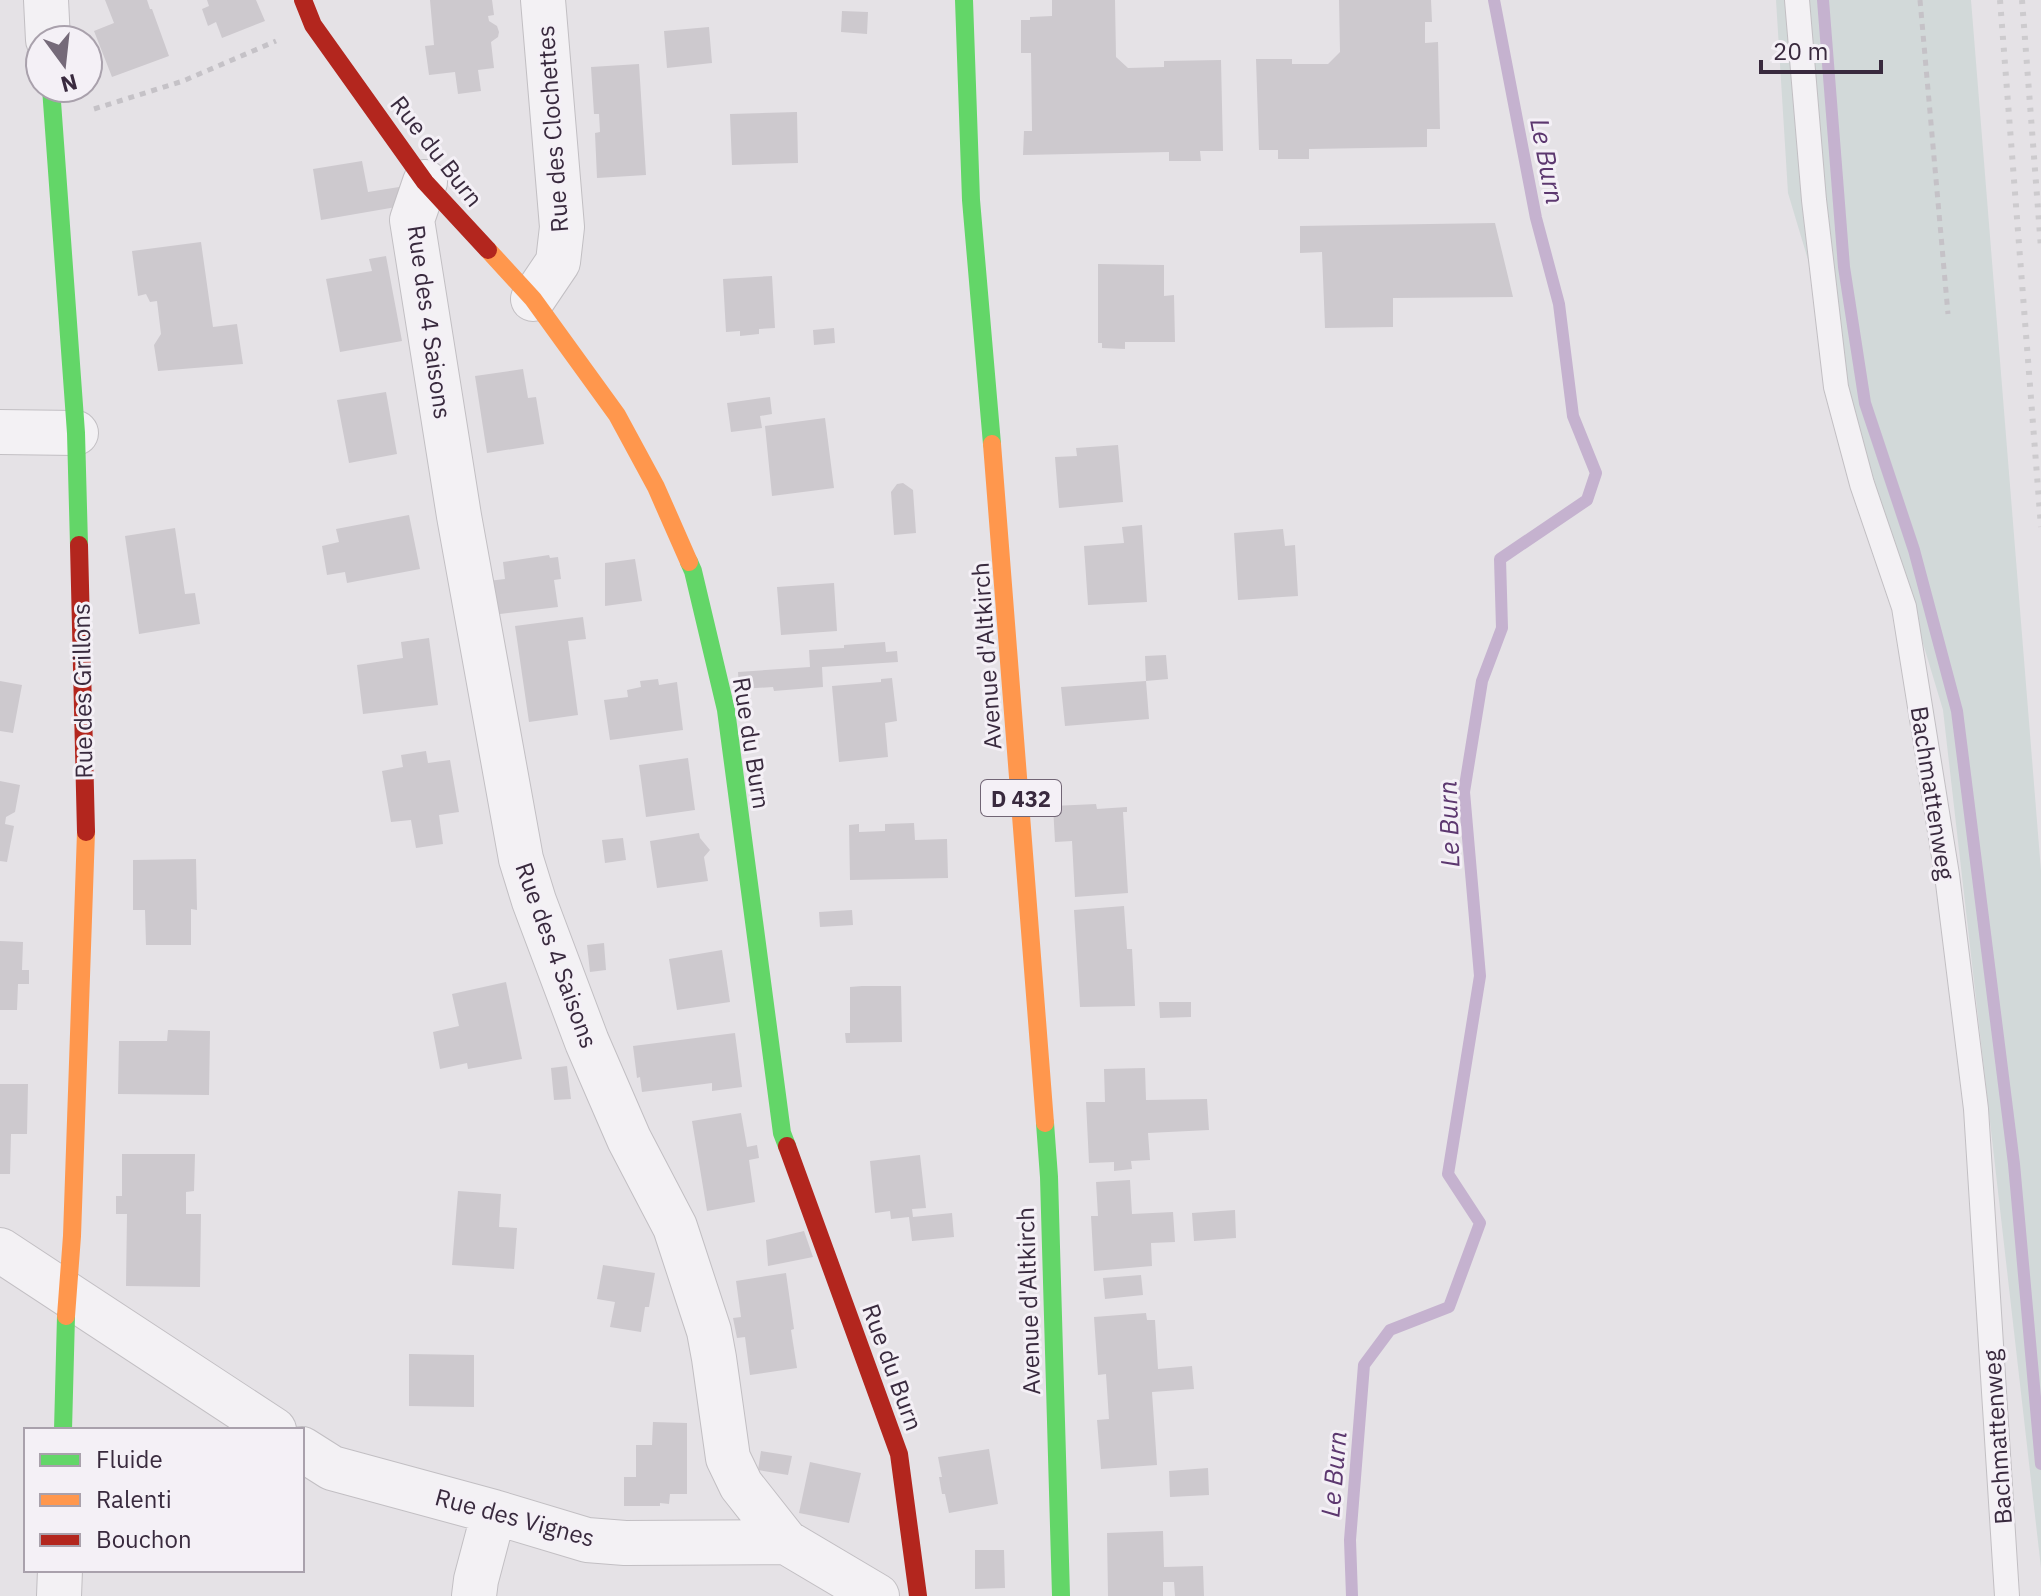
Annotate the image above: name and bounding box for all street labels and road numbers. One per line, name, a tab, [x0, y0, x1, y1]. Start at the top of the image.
street label: Rue des Clochettes	[529, 24, 575, 234]
street label: Rue du Burn	[384, 89, 490, 213]
street label: Rue des 4 Saisons	[401, 223, 459, 421]
street label: Avenue d'Altkirch	[963, 561, 1009, 751]
street label: Rue des Grillons	[64, 603, 100, 779]
street label: Rue du Burn	[726, 675, 778, 811]
street label: Bachmattenweg	[1903, 704, 1963, 882]
road number: D 432	[981, 780, 1061, 816]
street label: Rue des 4 Saisons	[509, 858, 605, 1052]
street label: Avenue d'Altkirch	[1009, 1207, 1047, 1395]
street label: Rue du Burn	[855, 1299, 931, 1435]
street label: Bachmattenweg	[1975, 1348, 2019, 1526]
street label: Rue des Vignes	[432, 1480, 598, 1554]

